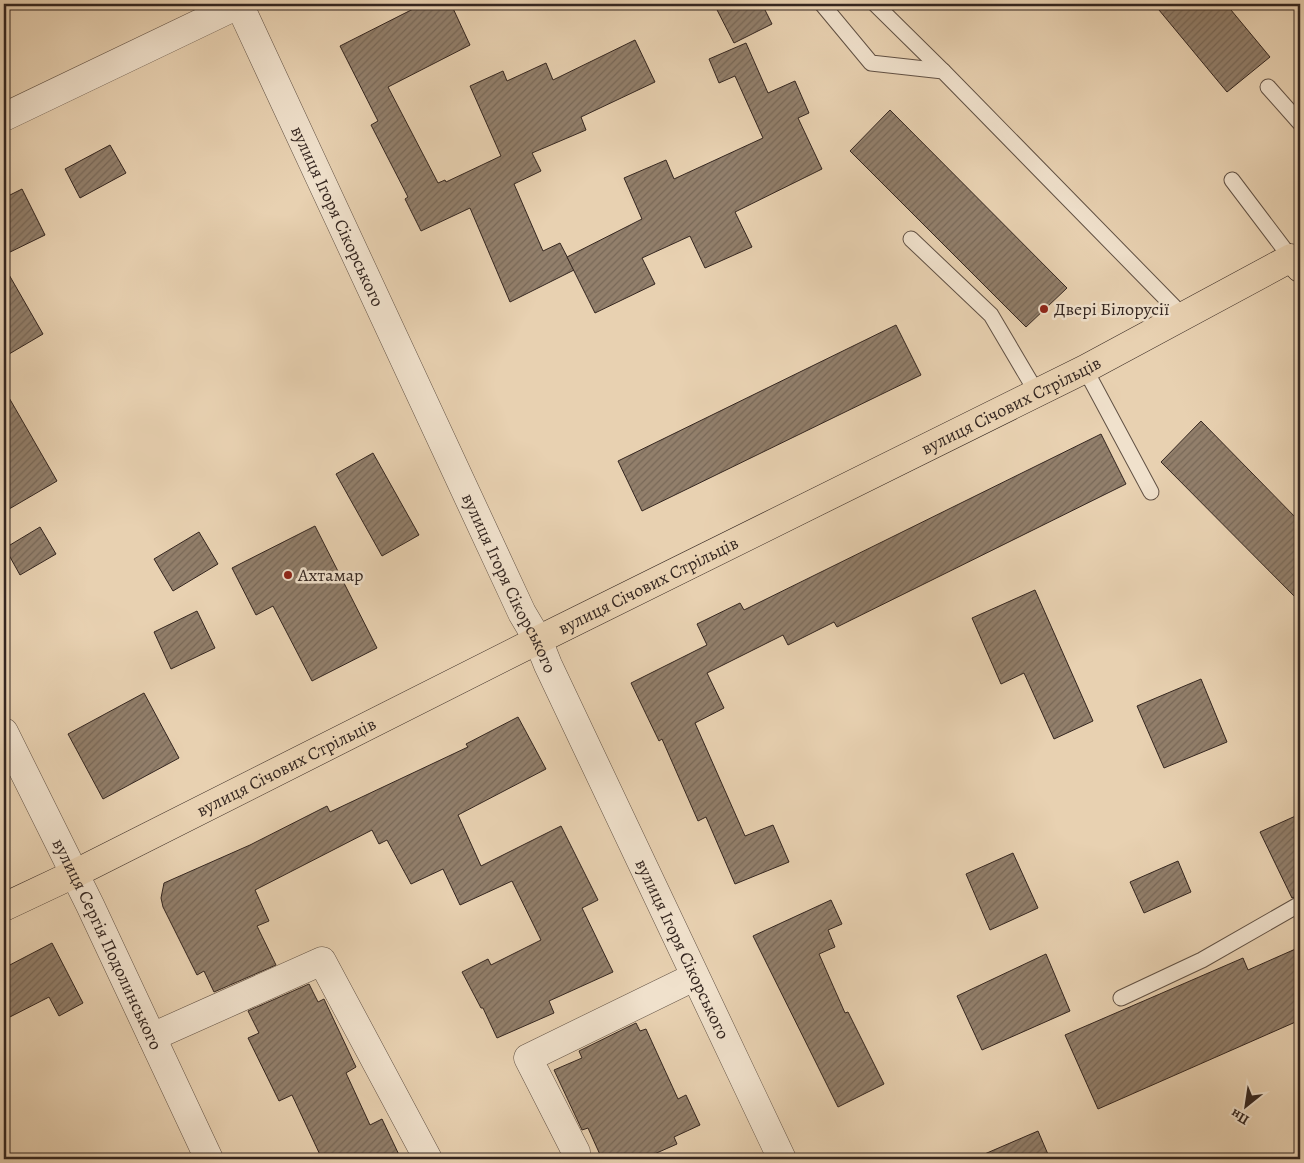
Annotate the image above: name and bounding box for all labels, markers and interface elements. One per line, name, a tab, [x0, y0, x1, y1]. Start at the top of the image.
street label: вулиця Ігоря Сікорського	[285, 122, 390, 311]
place label: Двері Білорусії	[1054, 297, 1169, 321]
marker: Двері Білорусії	[1038, 303, 1050, 315]
street label: вулиця Січових Стрільців	[917, 351, 1105, 460]
street label: вулиця Ігоря Сікорського	[456, 489, 562, 677]
street label: вулиця Січових Стрільців	[554, 531, 742, 640]
place label: Ахтамар	[297, 563, 363, 587]
marker: Ахтамар	[282, 569, 294, 581]
street label: вулиця Січових Стрільців	[192, 712, 380, 822]
street label: вулиця Сергія Подолинського	[47, 834, 168, 1054]
street label: вулиця Ігоря Сікорського	[630, 855, 735, 1043]
north arrow	[1222, 1080, 1272, 1130]
text: Пн	[1227, 1104, 1252, 1130]

